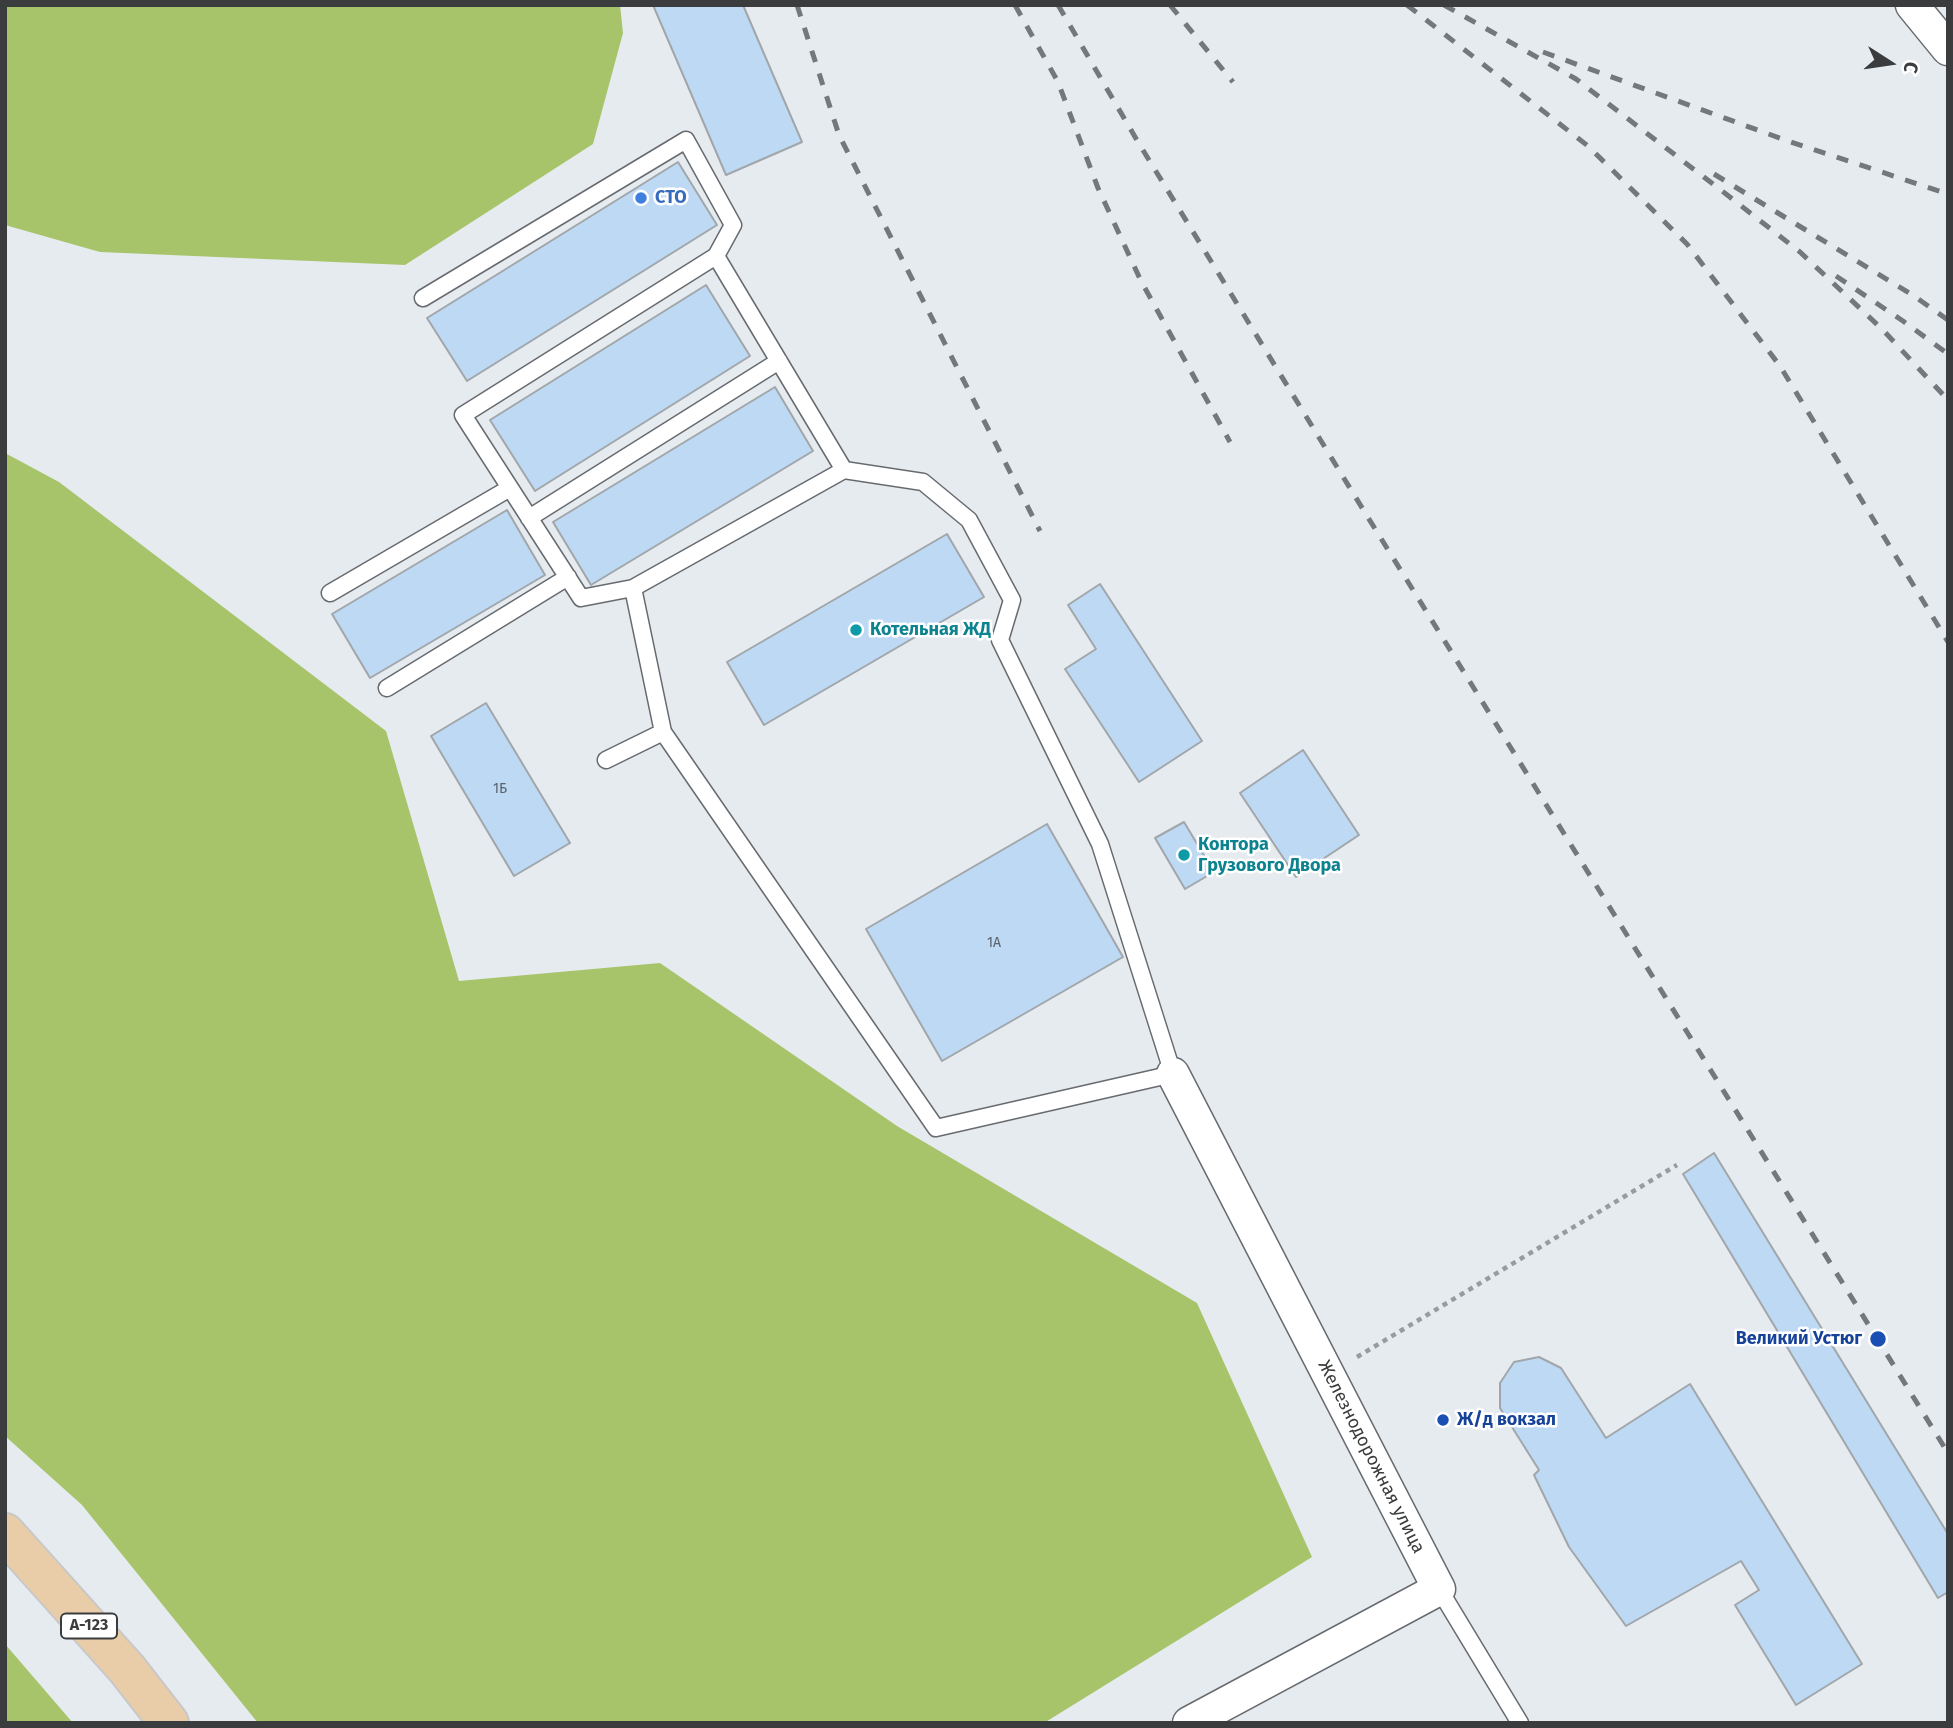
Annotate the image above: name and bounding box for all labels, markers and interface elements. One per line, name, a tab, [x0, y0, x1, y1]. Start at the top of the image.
north arrow	[1855, 28, 1925, 98]
text: С	[1899, 60, 1923, 75]
place label: СТО	[655, 187, 687, 209]
marker: СТО	[633, 190, 649, 206]
place label: Котельная ЖД	[870, 619, 991, 641]
marker: Котельная ЖД	[848, 622, 864, 638]
house number: 1Б	[493, 781, 507, 797]
place label: Контора Грузового Двора	[1198, 834, 1341, 876]
marker: Контора Грузового Двора	[1176, 847, 1192, 863]
house number: 1А	[987, 935, 1001, 951]
place label: Великий Устюг	[1736, 1328, 1862, 1350]
marker: Великий Устюг	[1868, 1329, 1888, 1349]
street label: Железнодорожная улица	[1313, 1357, 1429, 1557]
place label: Ж/д вокзал	[1457, 1409, 1556, 1431]
marker: Ж/д вокзал	[1435, 1412, 1451, 1428]
road number: А-123	[61, 1614, 117, 1638]

